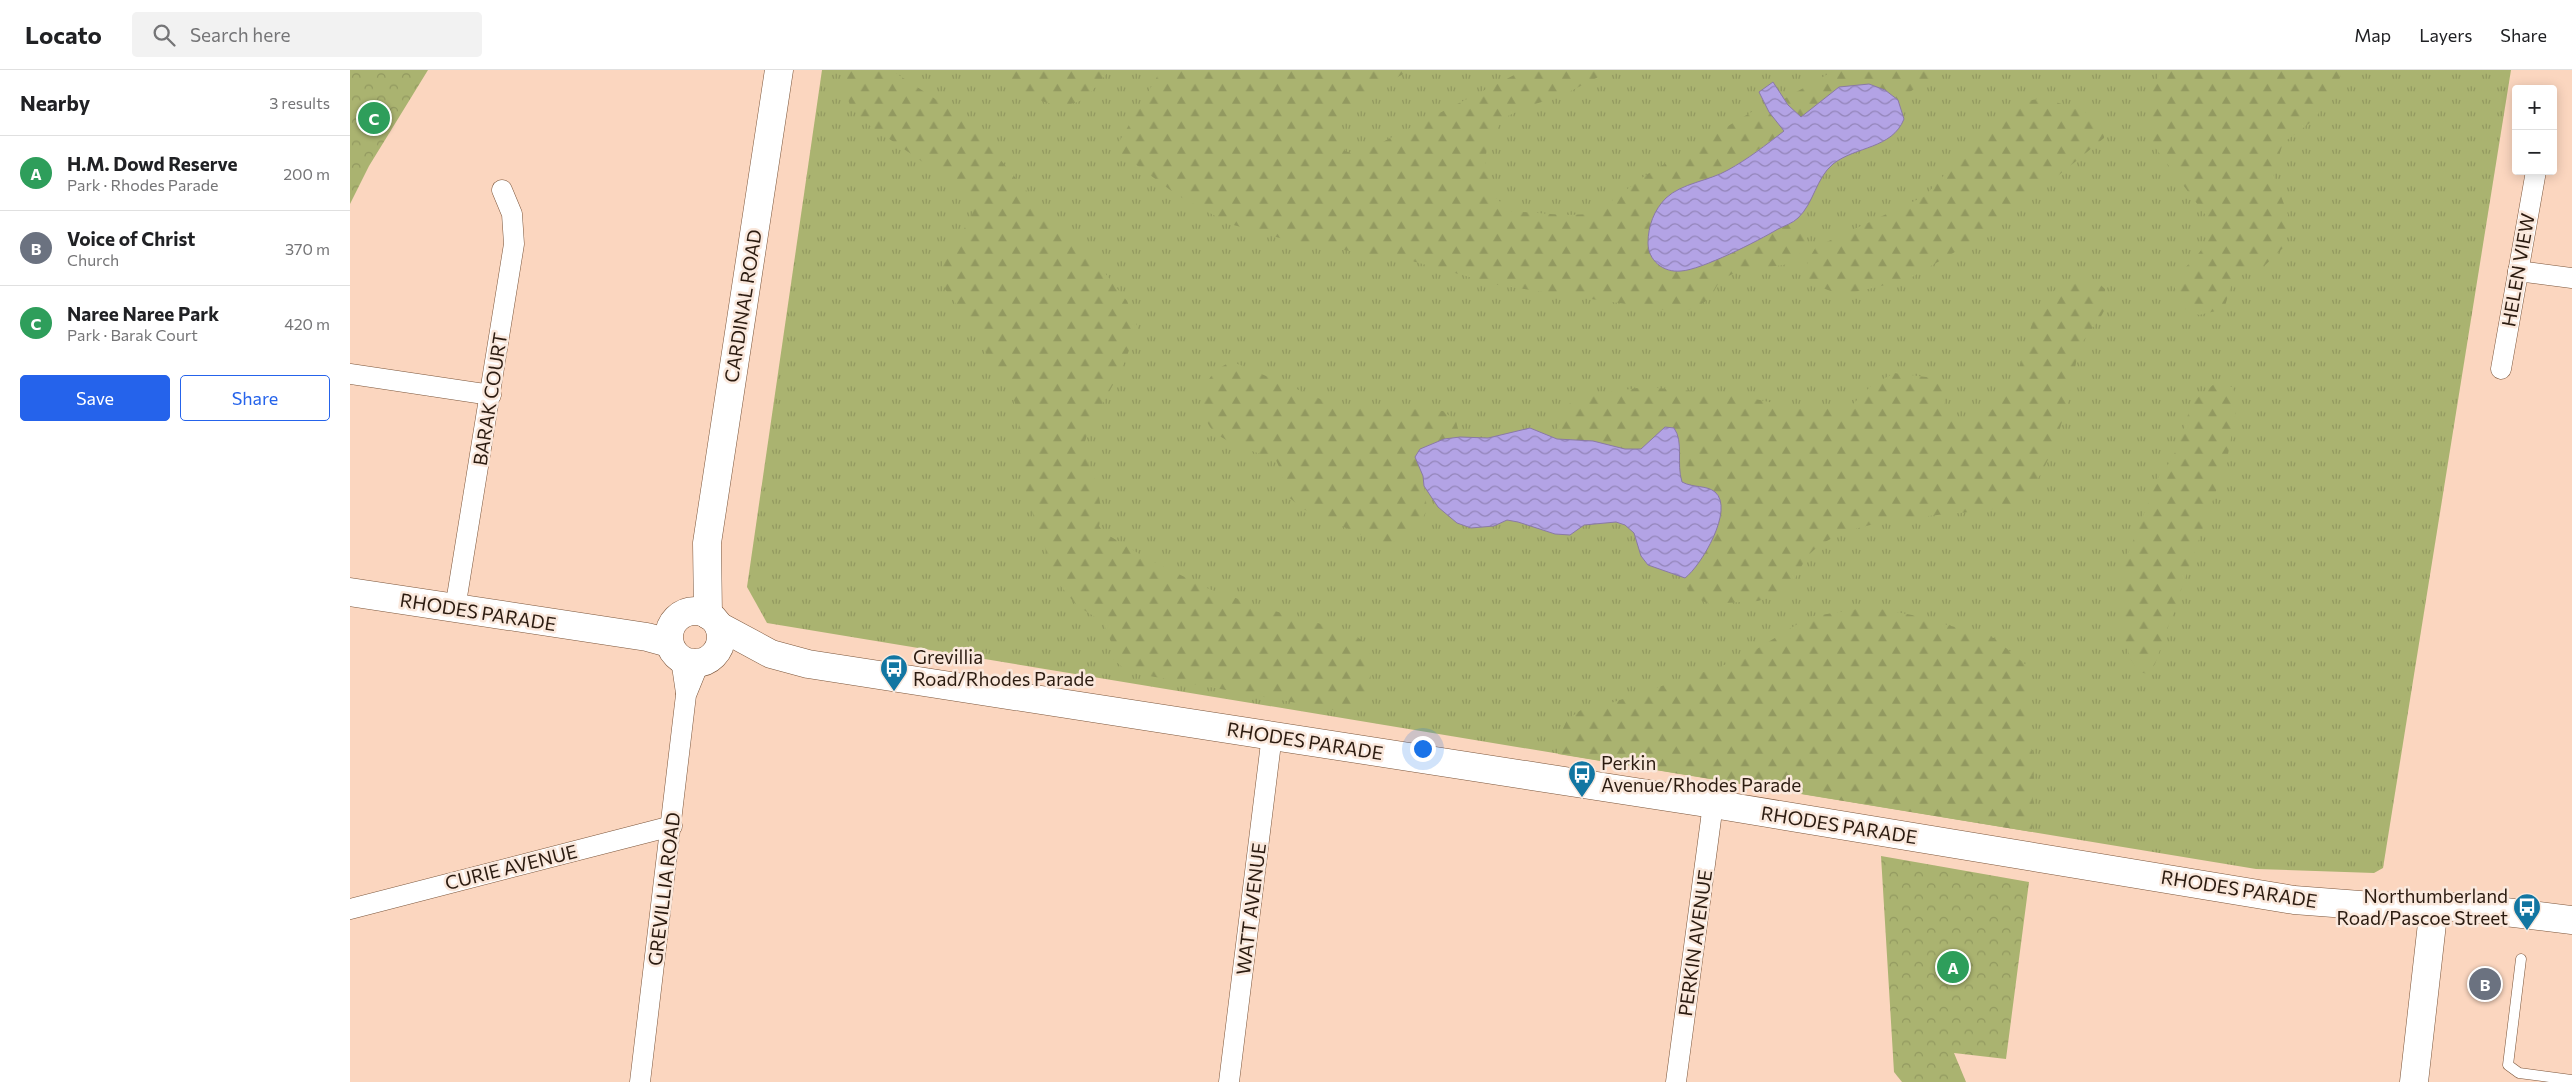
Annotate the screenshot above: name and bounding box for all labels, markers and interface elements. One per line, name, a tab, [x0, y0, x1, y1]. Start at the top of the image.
search box	[132, 12, 482, 57]
text: Locato	[25, 20, 102, 49]
icon: search	[150, 21, 178, 49]
text: Search here	[190, 23, 290, 46]
text: Map	[2354, 24, 2391, 46]
text: Layers	[2419, 24, 2472, 46]
text: Share	[2500, 24, 2547, 46]
map controls	[2512, 85, 2557, 175]
button: +	[2512, 85, 2557, 130]
text: Nearby	[20, 90, 90, 115]
text: 3 results	[269, 93, 330, 112]
pin: C	[358, 99, 390, 137]
button: −	[2512, 130, 2557, 175]
text: H.M. Dowd Reserve	[67, 152, 237, 175]
text: A	[30, 164, 42, 183]
text: 200 m	[283, 164, 330, 183]
text: Park · Rhodes Parade	[67, 175, 219, 194]
street label: HELEN VIEW	[2496, 211, 2539, 328]
text: Voice of Christ	[67, 227, 195, 250]
street label: CARDINAL ROAD	[719, 228, 766, 384]
text: B	[31, 239, 41, 258]
text: 370 m	[285, 239, 330, 258]
text: Church	[67, 250, 119, 269]
text: Naree Naree Park	[67, 302, 219, 325]
text: C	[31, 314, 41, 333]
text: 420 m	[284, 314, 330, 333]
text: Park · Barak Court	[67, 325, 198, 344]
street label: BARAK COURT	[468, 331, 511, 467]
button: Save	[20, 375, 170, 421]
button: Share	[180, 375, 330, 421]
street label: RHODES PARADE	[398, 588, 558, 635]
place label: Grevillia Road/Rhodes Parade	[913, 645, 1094, 690]
bus stop icon: Grevillia Road/Rhodes Parade	[879, 653, 909, 692]
street label: RHODES PARADE	[1225, 717, 1385, 764]
your location	[1410, 736, 1436, 762]
place label: Perkin Avenue/Rhodes Parade	[1601, 751, 1801, 796]
bus stop icon: Perkin Avenue/Rhodes Parade	[1567, 759, 1597, 798]
street label: RHODES PARADE	[1759, 801, 1919, 848]
street label: GREVILLIA ROAD	[643, 811, 684, 967]
street label: CURIE AVENUE	[442, 839, 579, 894]
street label: WATT AVENUE	[1231, 842, 1270, 976]
street label: RHODES PARADE	[2159, 865, 2319, 912]
street label: PERKIN AVENUE	[1673, 868, 1716, 1018]
place label: Northumberland Road/Pascoe Street	[2337, 884, 2508, 929]
bus stop icon: Northumberland Road/Pascoe Street	[2512, 892, 2542, 931]
pin: A	[1937, 948, 1969, 986]
pin: B	[2469, 965, 2501, 1003]

